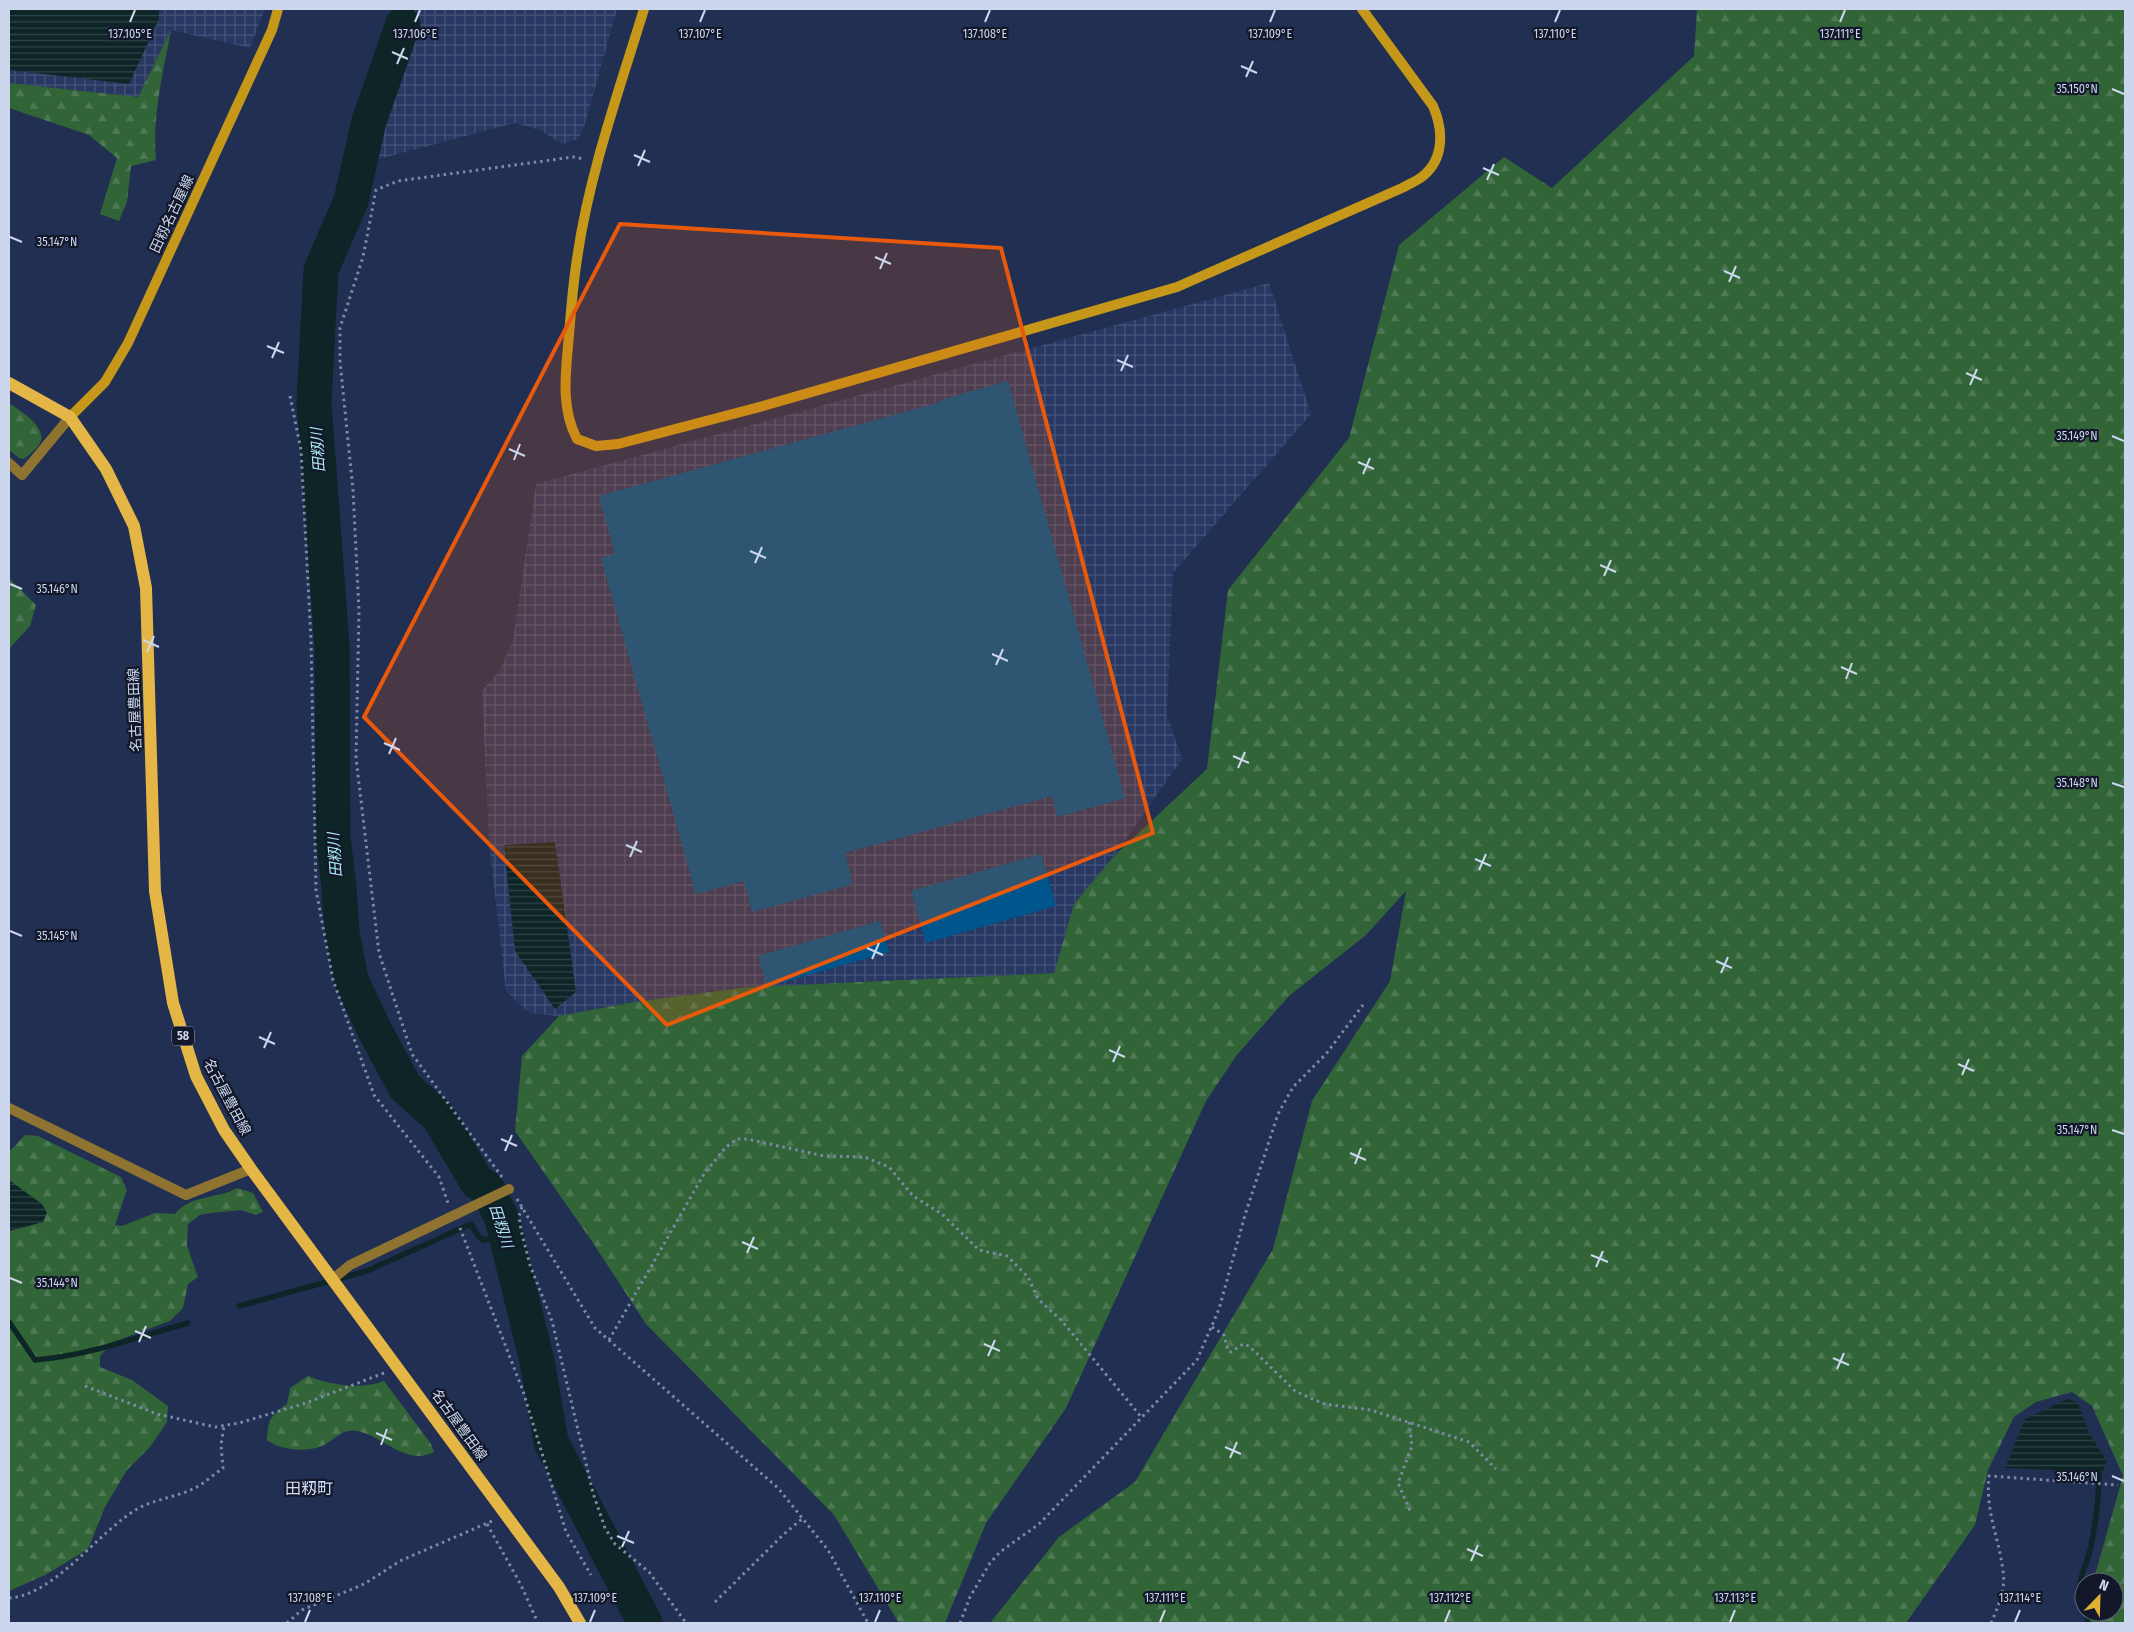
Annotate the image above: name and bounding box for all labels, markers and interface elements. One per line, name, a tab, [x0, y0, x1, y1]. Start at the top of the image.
text: 137.105°E	[108, 27, 152, 41]
text: 137.106°E	[393, 27, 437, 41]
text: 137.107°E	[678, 27, 722, 41]
text: 137.108°E	[963, 27, 1008, 41]
text: 137.109°E	[1248, 27, 1292, 41]
text: 137.110°E	[1534, 27, 1577, 41]
text: 137.111°E	[1819, 27, 1861, 41]
text: 35.150°N	[2056, 82, 2098, 96]
street label: 田籾名古屋線	[147, 172, 197, 256]
text: 35.147°N	[37, 235, 77, 249]
water label: 田籾川	[307, 425, 329, 473]
text: 35.149°N	[2056, 429, 2098, 443]
text: 35.146°N	[36, 582, 78, 596]
street label: 名古屋豊田線	[125, 668, 145, 752]
text: 35.148°N	[2056, 776, 2098, 790]
water label: 田籾川	[324, 830, 346, 878]
text: 35.145°N	[37, 929, 77, 943]
road number: 58	[172, 1026, 194, 1046]
street label: 名古屋豊田線	[200, 1056, 254, 1138]
text: 35.147°N	[2057, 1123, 2097, 1137]
water label: 田籾川	[485, 1202, 517, 1252]
text: 35.144°N	[36, 1276, 78, 1290]
street label: 名古屋豊田線	[427, 1386, 491, 1464]
text: 35.146°N	[2056, 1470, 2098, 1484]
district label: 田籾町	[285, 1479, 333, 1498]
north arrow	[2074, 1572, 2124, 1622]
text: N	[2097, 1576, 2111, 1595]
text: 137.108°E	[288, 1591, 333, 1605]
text: 137.109°E	[573, 1591, 617, 1605]
text: 137.110°E	[859, 1591, 902, 1605]
text: 137.111°E	[1144, 1591, 1186, 1605]
text: 137.112°E	[1429, 1591, 1471, 1605]
text: 137.113°E	[1714, 1591, 1756, 1605]
text: 137.114°E	[1999, 1591, 2042, 1605]

